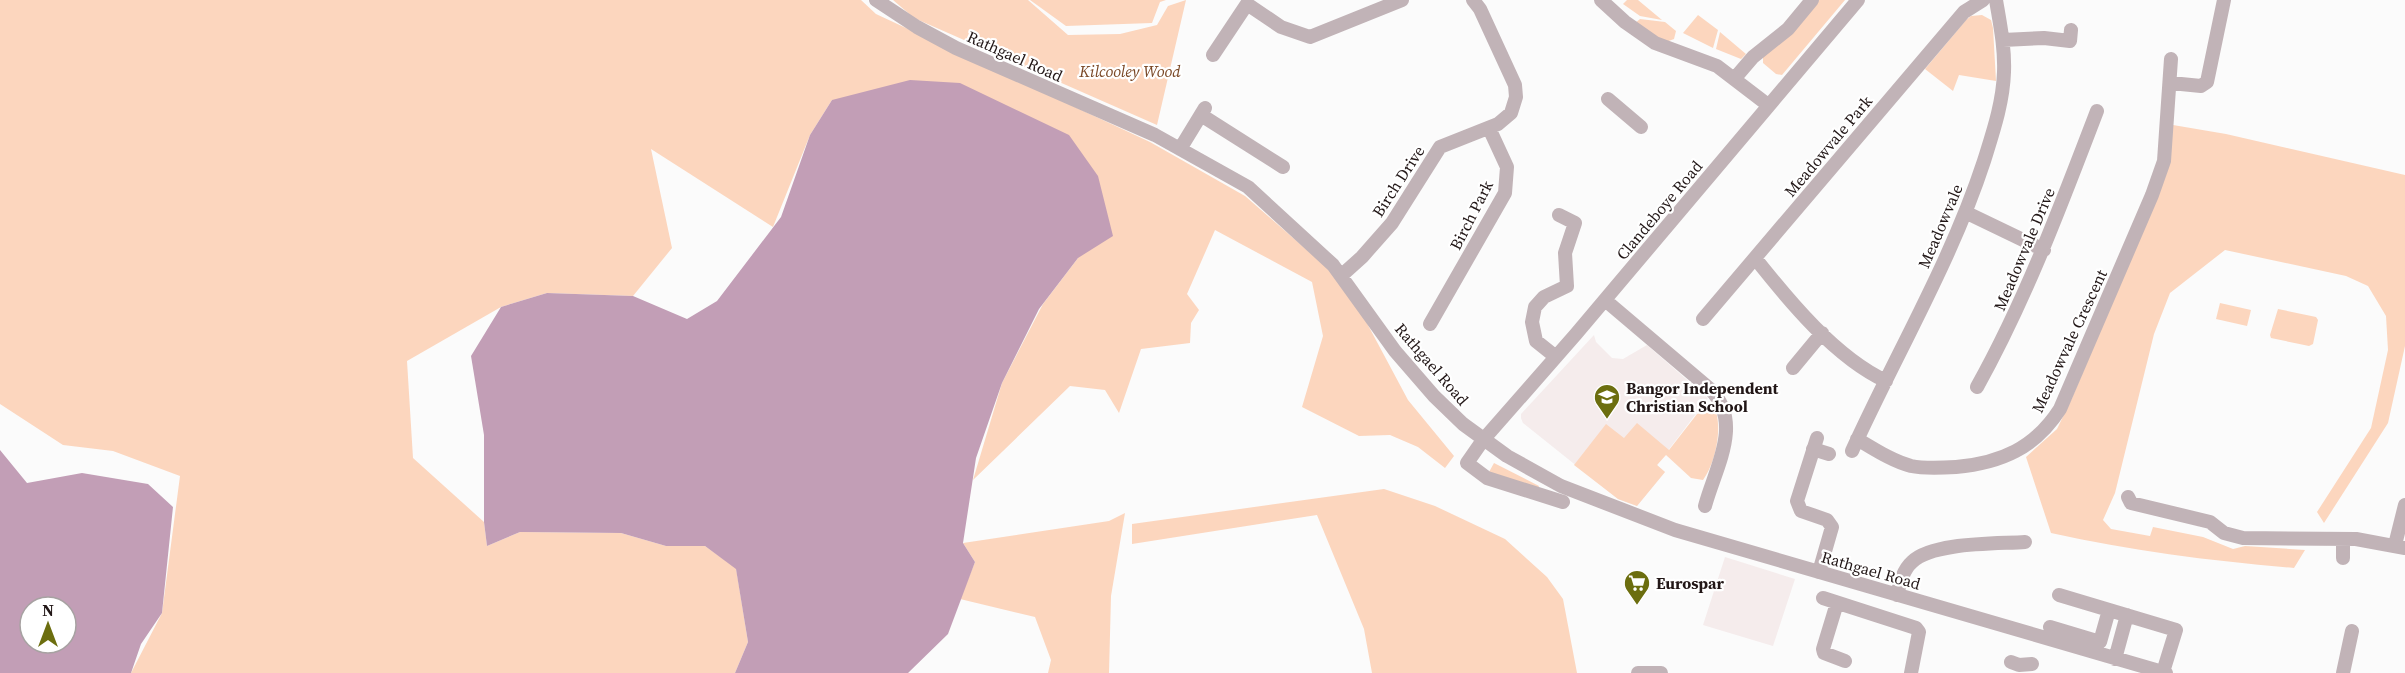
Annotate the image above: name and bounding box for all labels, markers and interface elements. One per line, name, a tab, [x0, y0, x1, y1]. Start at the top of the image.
street label: Rathgael Road	[964, 25, 1066, 87]
park label: Kilcooley Wood	[1078, 60, 1181, 82]
street label: Meadowvale Park	[1779, 90, 1877, 201]
street label: Birch Drive	[1367, 141, 1429, 221]
street label: Clandeboye Road	[1611, 156, 1707, 264]
street label: Birch Park	[1444, 176, 1498, 254]
street label: Meadowvale	[1912, 181, 1968, 271]
street label: Meadowvale Drive	[1988, 184, 2060, 314]
street label: Meadowvale Crescent	[2026, 265, 2112, 416]
street label: Rathgael Road	[1390, 318, 1474, 410]
place label: Bangor Independent Christian School	[1626, 377, 1779, 417]
school or university icon: Bangor Independent Christian School	[1592, 382, 1622, 420]
street label: Rathgael Road	[1819, 545, 1923, 595]
supermarket icon: Eurospar	[1622, 568, 1652, 606]
place label: Eurospar	[1656, 572, 1724, 594]
north arrow	[18, 595, 78, 655]
text: N	[42, 599, 54, 621]

